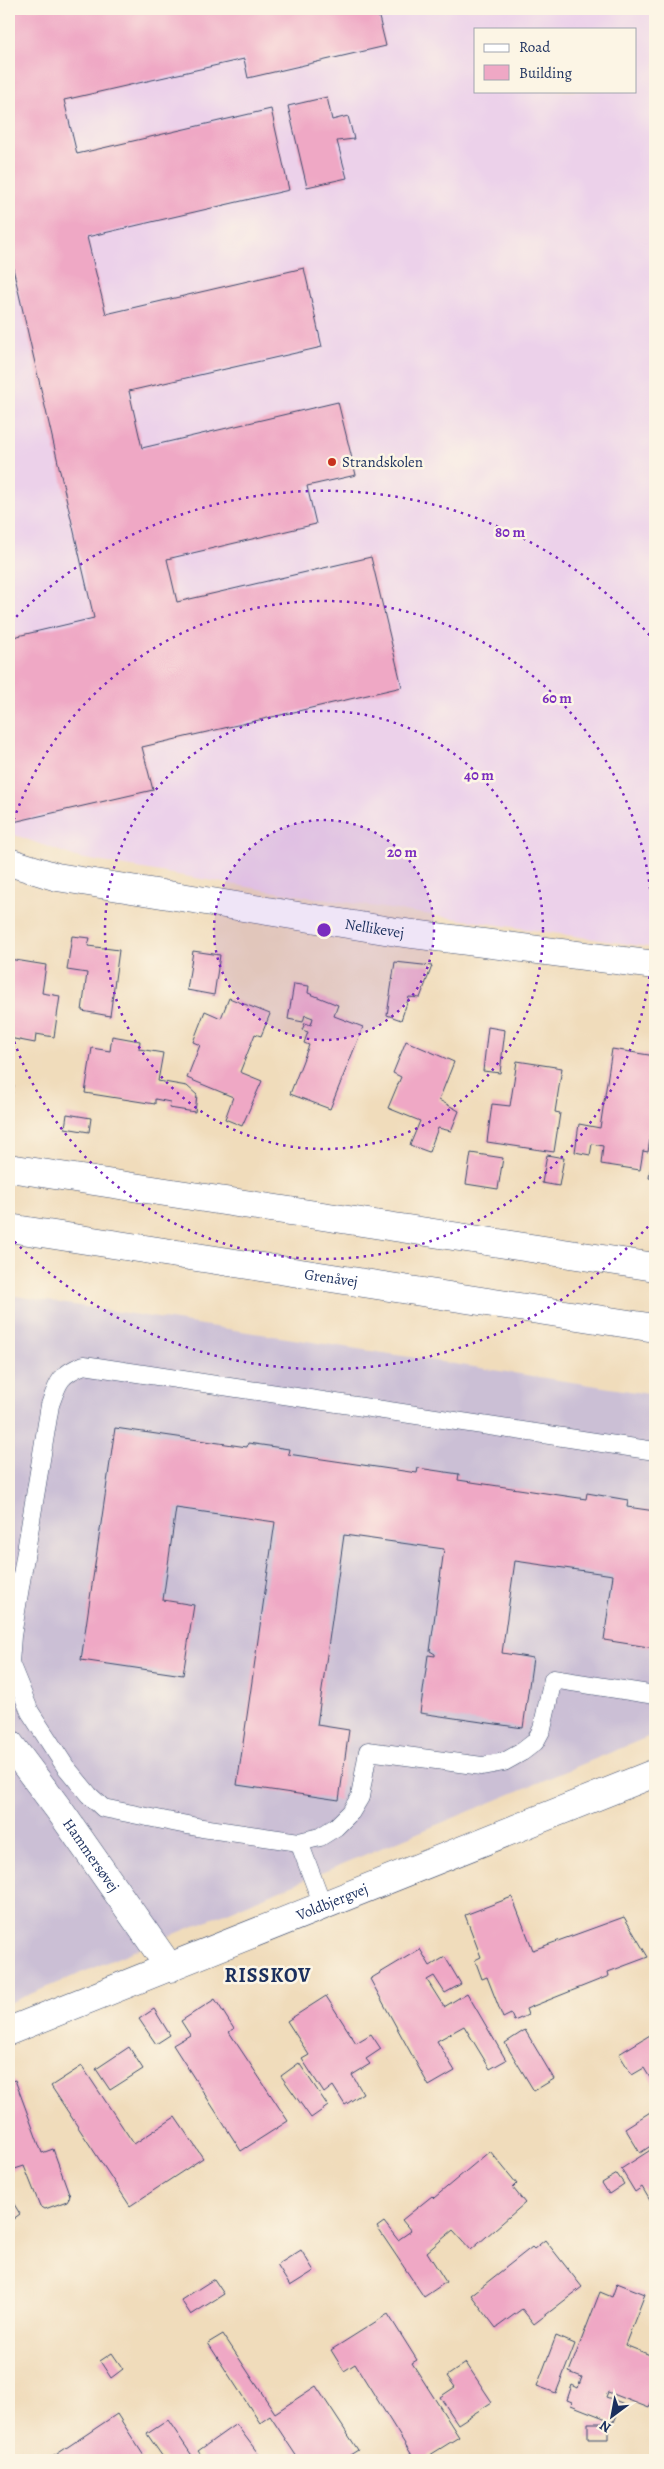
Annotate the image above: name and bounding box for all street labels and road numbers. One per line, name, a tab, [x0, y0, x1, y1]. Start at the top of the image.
street label: Nellikevej	[344, 914, 405, 943]
street label: Grenåvej	[303, 1264, 359, 1292]
street label: Hammersøvej	[58, 1814, 124, 1896]
street label: Voldbjergvej	[292, 1879, 371, 1926]

